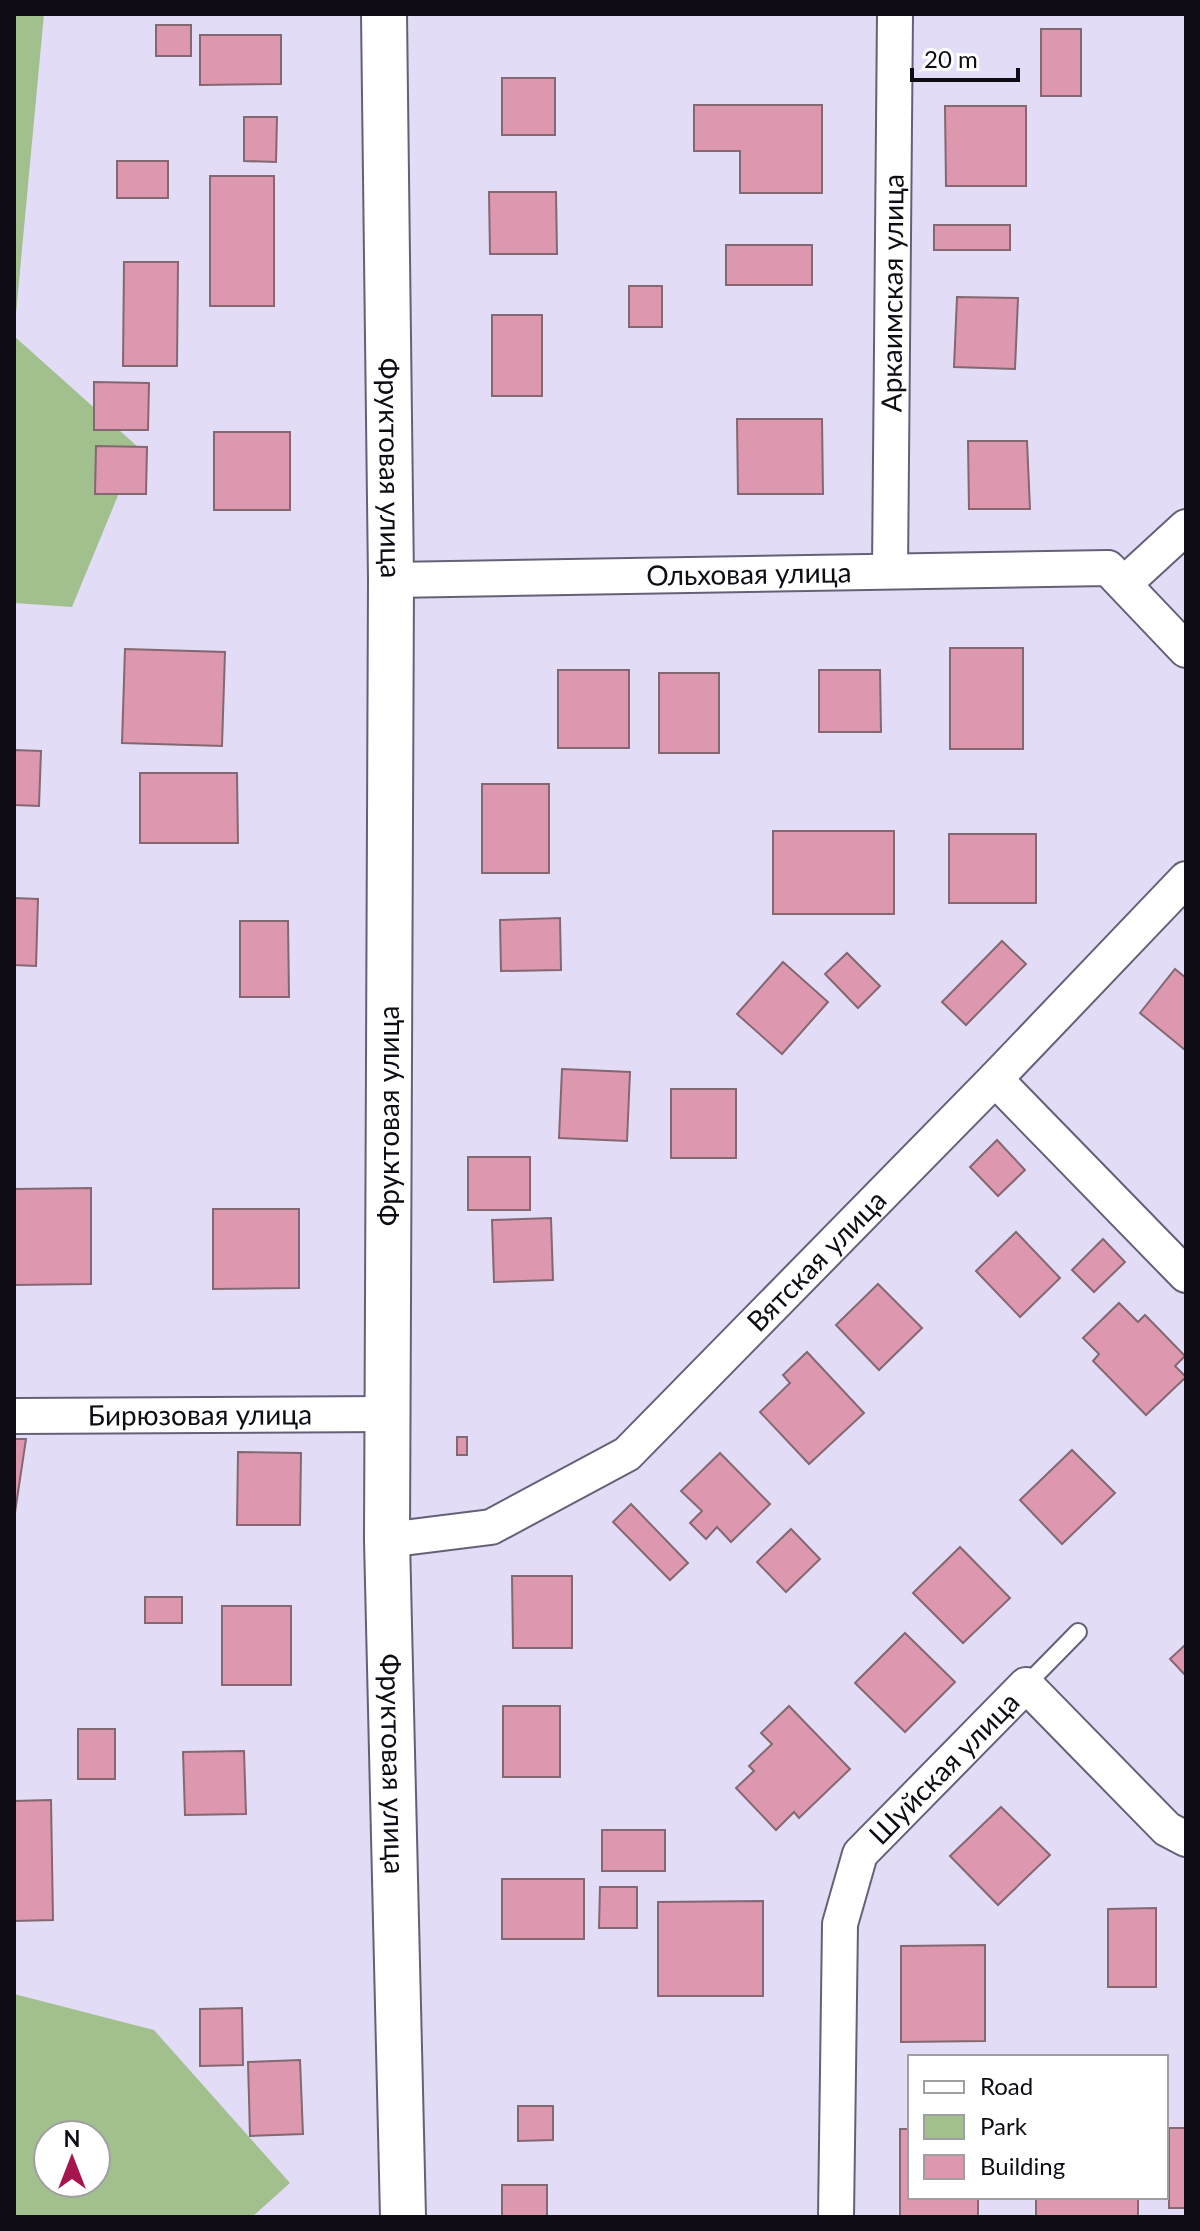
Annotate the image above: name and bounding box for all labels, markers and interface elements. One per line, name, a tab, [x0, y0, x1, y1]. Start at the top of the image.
scale bar	[912, 32, 1018, 82]
text: 20 m	[924, 44, 978, 73]
street label: Аркаимская улица	[873, 174, 910, 412]
street label: Фруктовая улица	[372, 357, 409, 579]
street label: Ольховая улица	[646, 554, 852, 592]
street label: Фруктовая улица	[371, 1006, 405, 1226]
street label: Вятская улица	[739, 1182, 893, 1338]
street label: Бирюзовая улица	[88, 1396, 312, 1432]
street label: Фруктовая улица	[374, 1653, 413, 1875]
street label: Шуйская улица	[861, 1684, 1026, 1851]
legend	[908, 2055, 1168, 2199]
text: Road	[980, 2071, 1033, 2100]
text: Park	[980, 2111, 1028, 2140]
north arrow	[32, 2119, 112, 2199]
text: N	[64, 2125, 80, 2152]
text: Building	[980, 2151, 1065, 2180]

